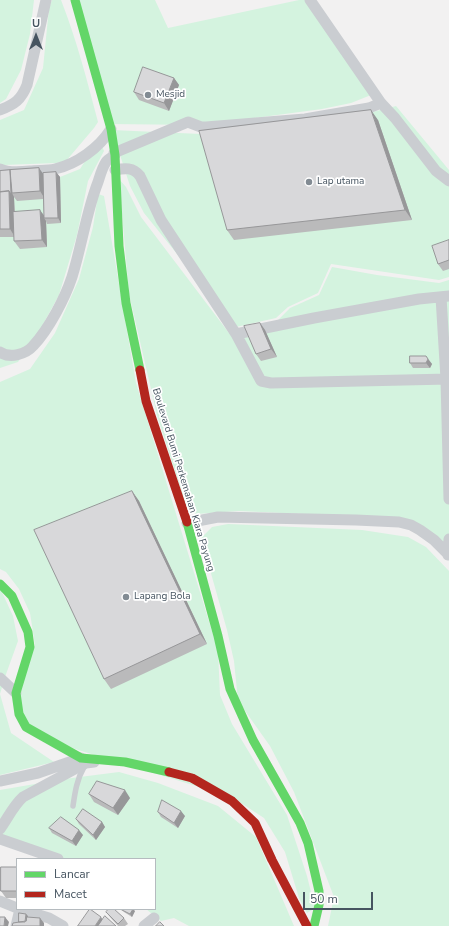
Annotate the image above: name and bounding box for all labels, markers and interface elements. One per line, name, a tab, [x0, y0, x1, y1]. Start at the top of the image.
north arrow	[16, 16, 56, 56]
text: U	[32, 16, 40, 31]
place label: Mesjid	[156, 89, 185, 101]
marker: Mesjid	[143, 90, 153, 100]
place label: Lap utama	[317, 176, 364, 188]
marker: Lap utama	[304, 177, 314, 187]
street label: Boulevard Bumi Perkemahan Kiara Payung	[149, 387, 217, 573]
place label: Lapang Bola	[134, 591, 191, 603]
marker: Lapang Bola	[121, 592, 131, 602]
legend	[16, 858, 156, 910]
text: Lancar	[54, 866, 90, 882]
scale bar	[305, 884, 375, 910]
text: Macet	[54, 886, 87, 902]
text: 50 m	[310, 891, 338, 907]

